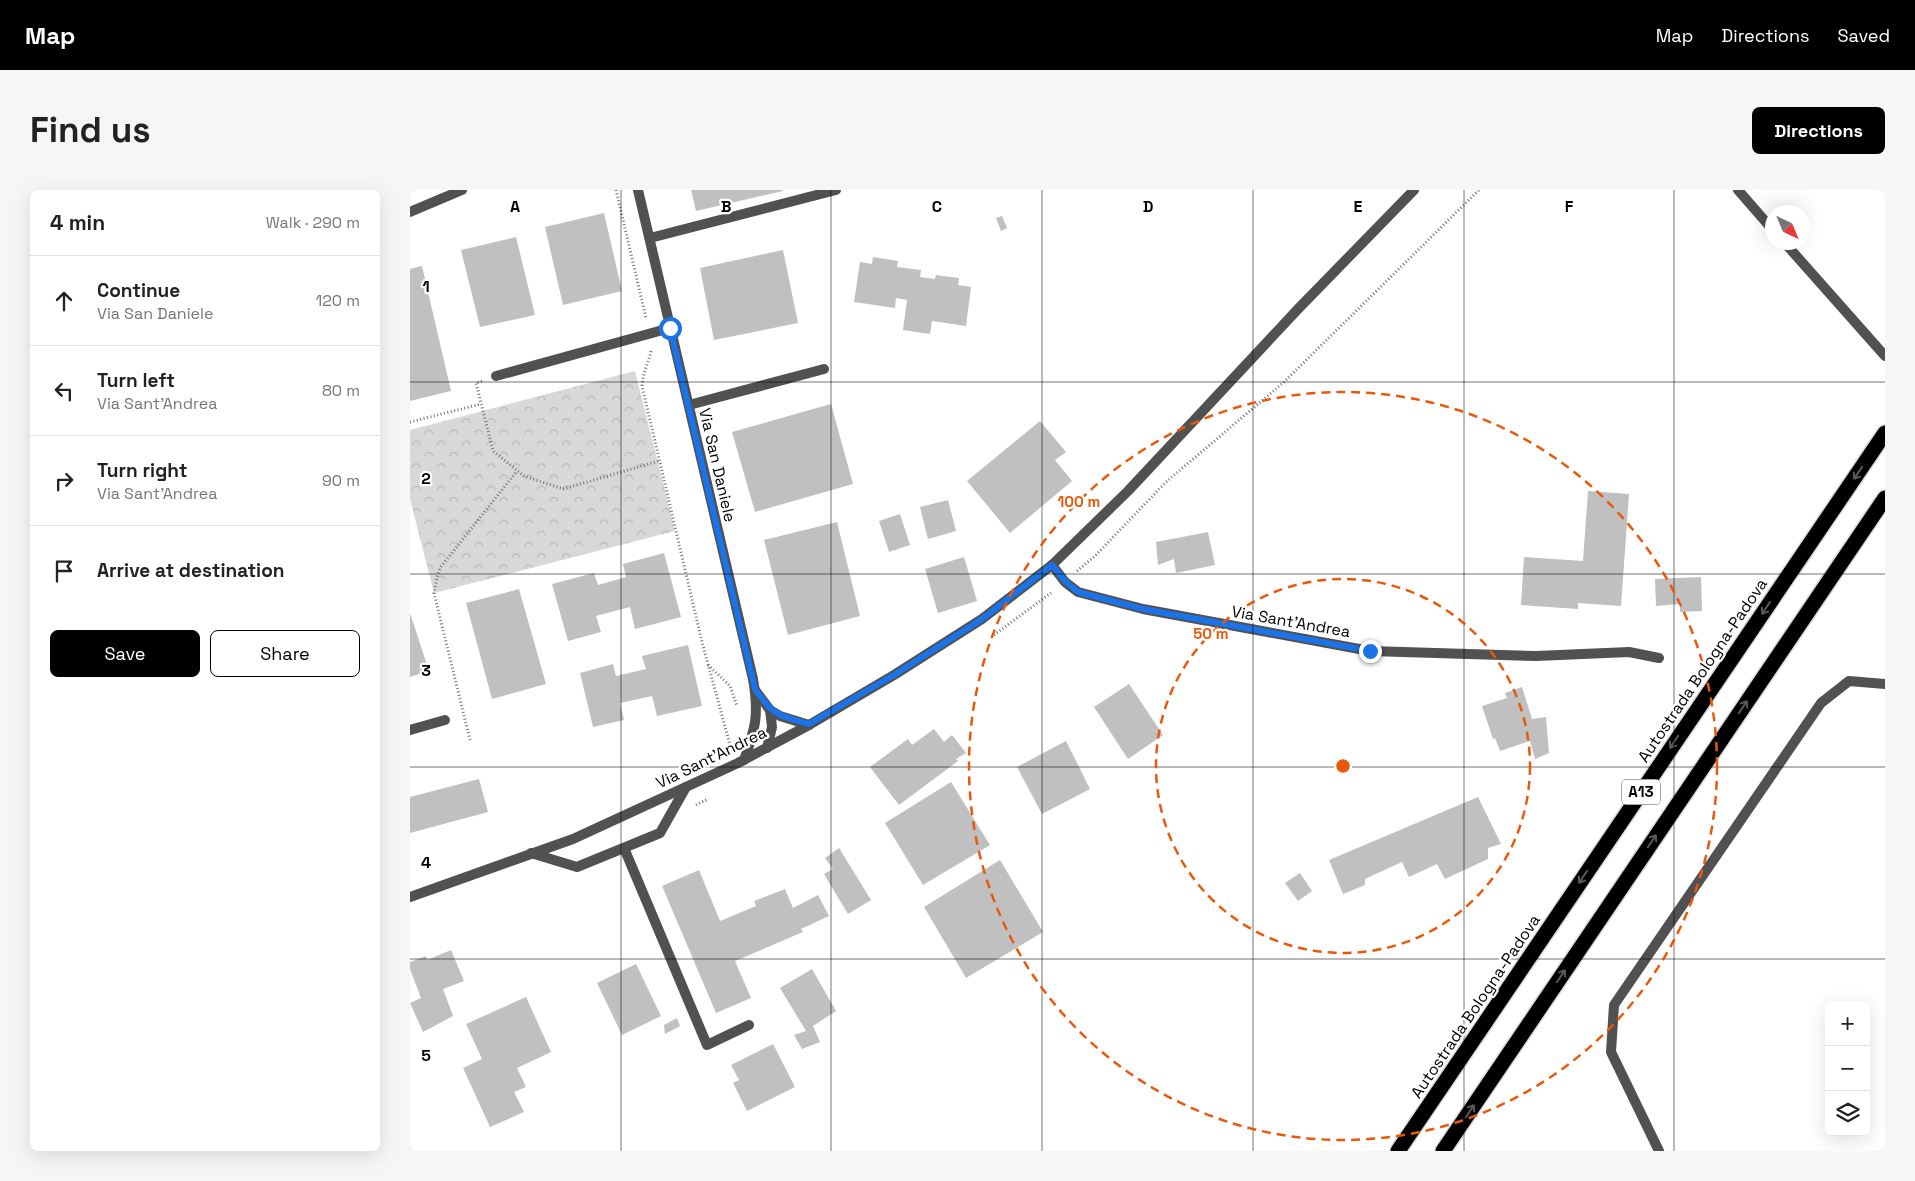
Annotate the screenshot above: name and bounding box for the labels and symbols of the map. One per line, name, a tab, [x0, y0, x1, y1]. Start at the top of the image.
text: A	[510, 196, 520, 217]
text: B	[721, 196, 731, 217]
text: C	[932, 196, 942, 217]
text: D	[1143, 196, 1153, 217]
text: E	[1354, 196, 1363, 217]
text: F	[1565, 196, 1574, 217]
north arrow	[1765, 205, 1810, 250]
text: 1	[422, 276, 430, 297]
route start	[659, 317, 682, 340]
street label: Via San Daniele	[694, 406, 741, 524]
one-way arrow	[1852, 466, 1862, 480]
text: 2	[421, 468, 431, 489]
text: 100 m	[1058, 492, 1100, 511]
street label: Autostrada Bologna-Padova	[1633, 574, 1772, 766]
one-way arrow	[1761, 600, 1771, 614]
street label: Via Sant'Andrea	[1230, 601, 1352, 642]
text: 50 m	[1193, 624, 1229, 643]
route end	[1359, 640, 1382, 663]
text: 3	[421, 660, 431, 681]
one-way arrow	[1738, 700, 1748, 714]
street label: Via Sant'Andrea	[653, 722, 770, 793]
one-way arrow	[1669, 735, 1680, 749]
centre of rings	[1334, 757, 1352, 775]
road number: A13	[1622, 780, 1660, 804]
one-way arrow	[1647, 835, 1657, 849]
text: 4	[421, 852, 431, 873]
one-way arrow	[1578, 869, 1588, 883]
street label: Autostrada Bologna-Padova	[1406, 910, 1545, 1102]
one-way arrow	[1556, 969, 1566, 983]
text: 5	[421, 1045, 431, 1066]
one-way arrow	[1465, 1104, 1475, 1118]

